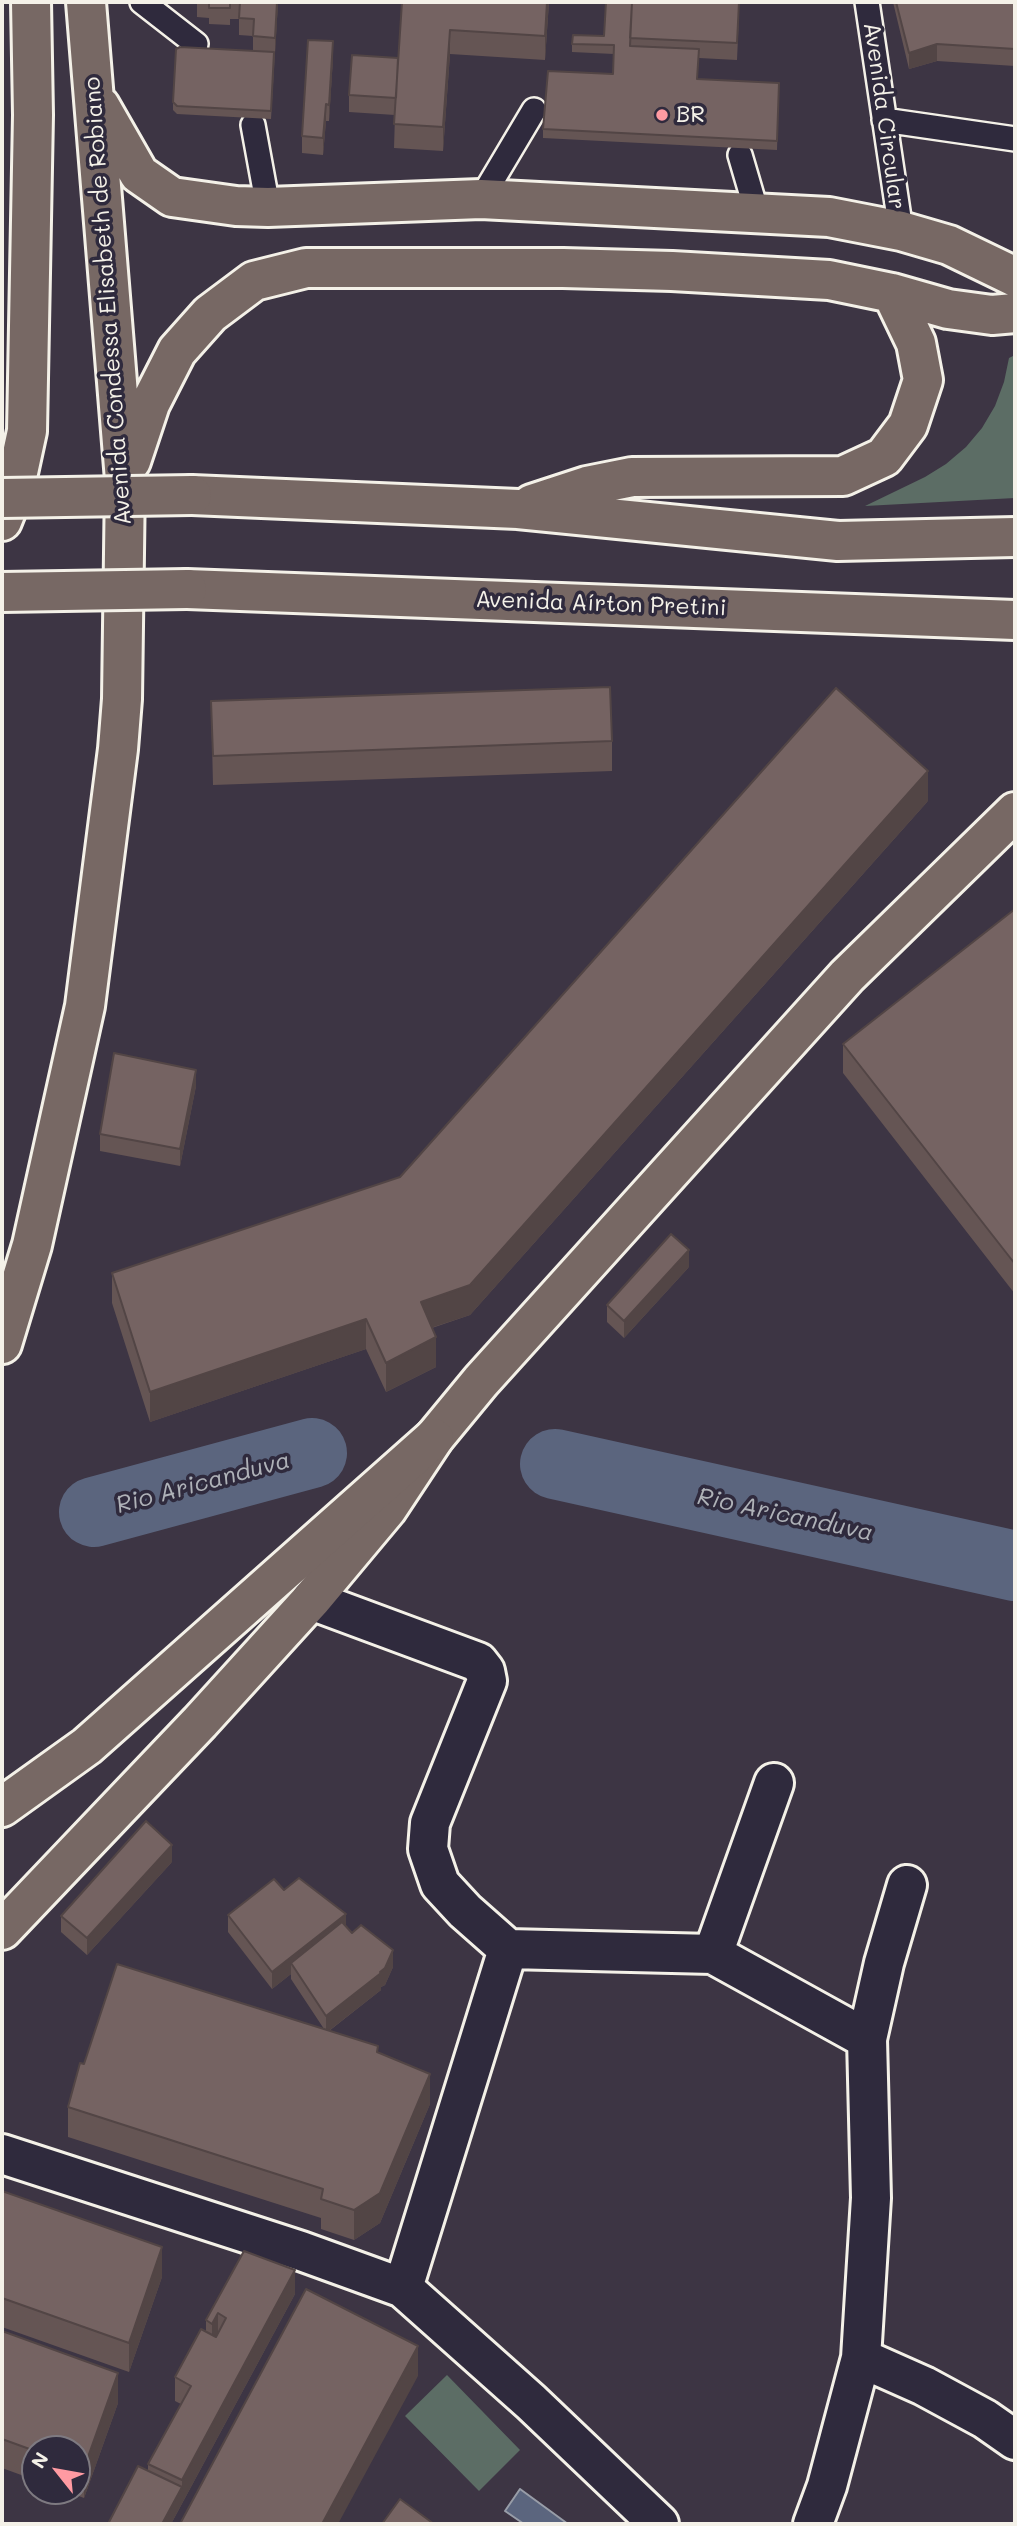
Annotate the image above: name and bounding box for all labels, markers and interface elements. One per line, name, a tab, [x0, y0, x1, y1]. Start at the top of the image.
street label: Avenida Circular	[857, 21, 911, 211]
street label: Avenida Condessa Elisabeth de Robiano	[79, 76, 137, 526]
place label: BR	[676, 101, 705, 129]
marker: BR	[654, 107, 670, 123]
street label: Avenida Aírton Pretini	[475, 586, 727, 622]
water label: Rio Aricanduva	[113, 1446, 293, 1520]
water label: Rio Aricanduva	[694, 1482, 876, 1548]
north arrow	[21, 2435, 91, 2505]
text: N	[25, 2447, 54, 2473]

